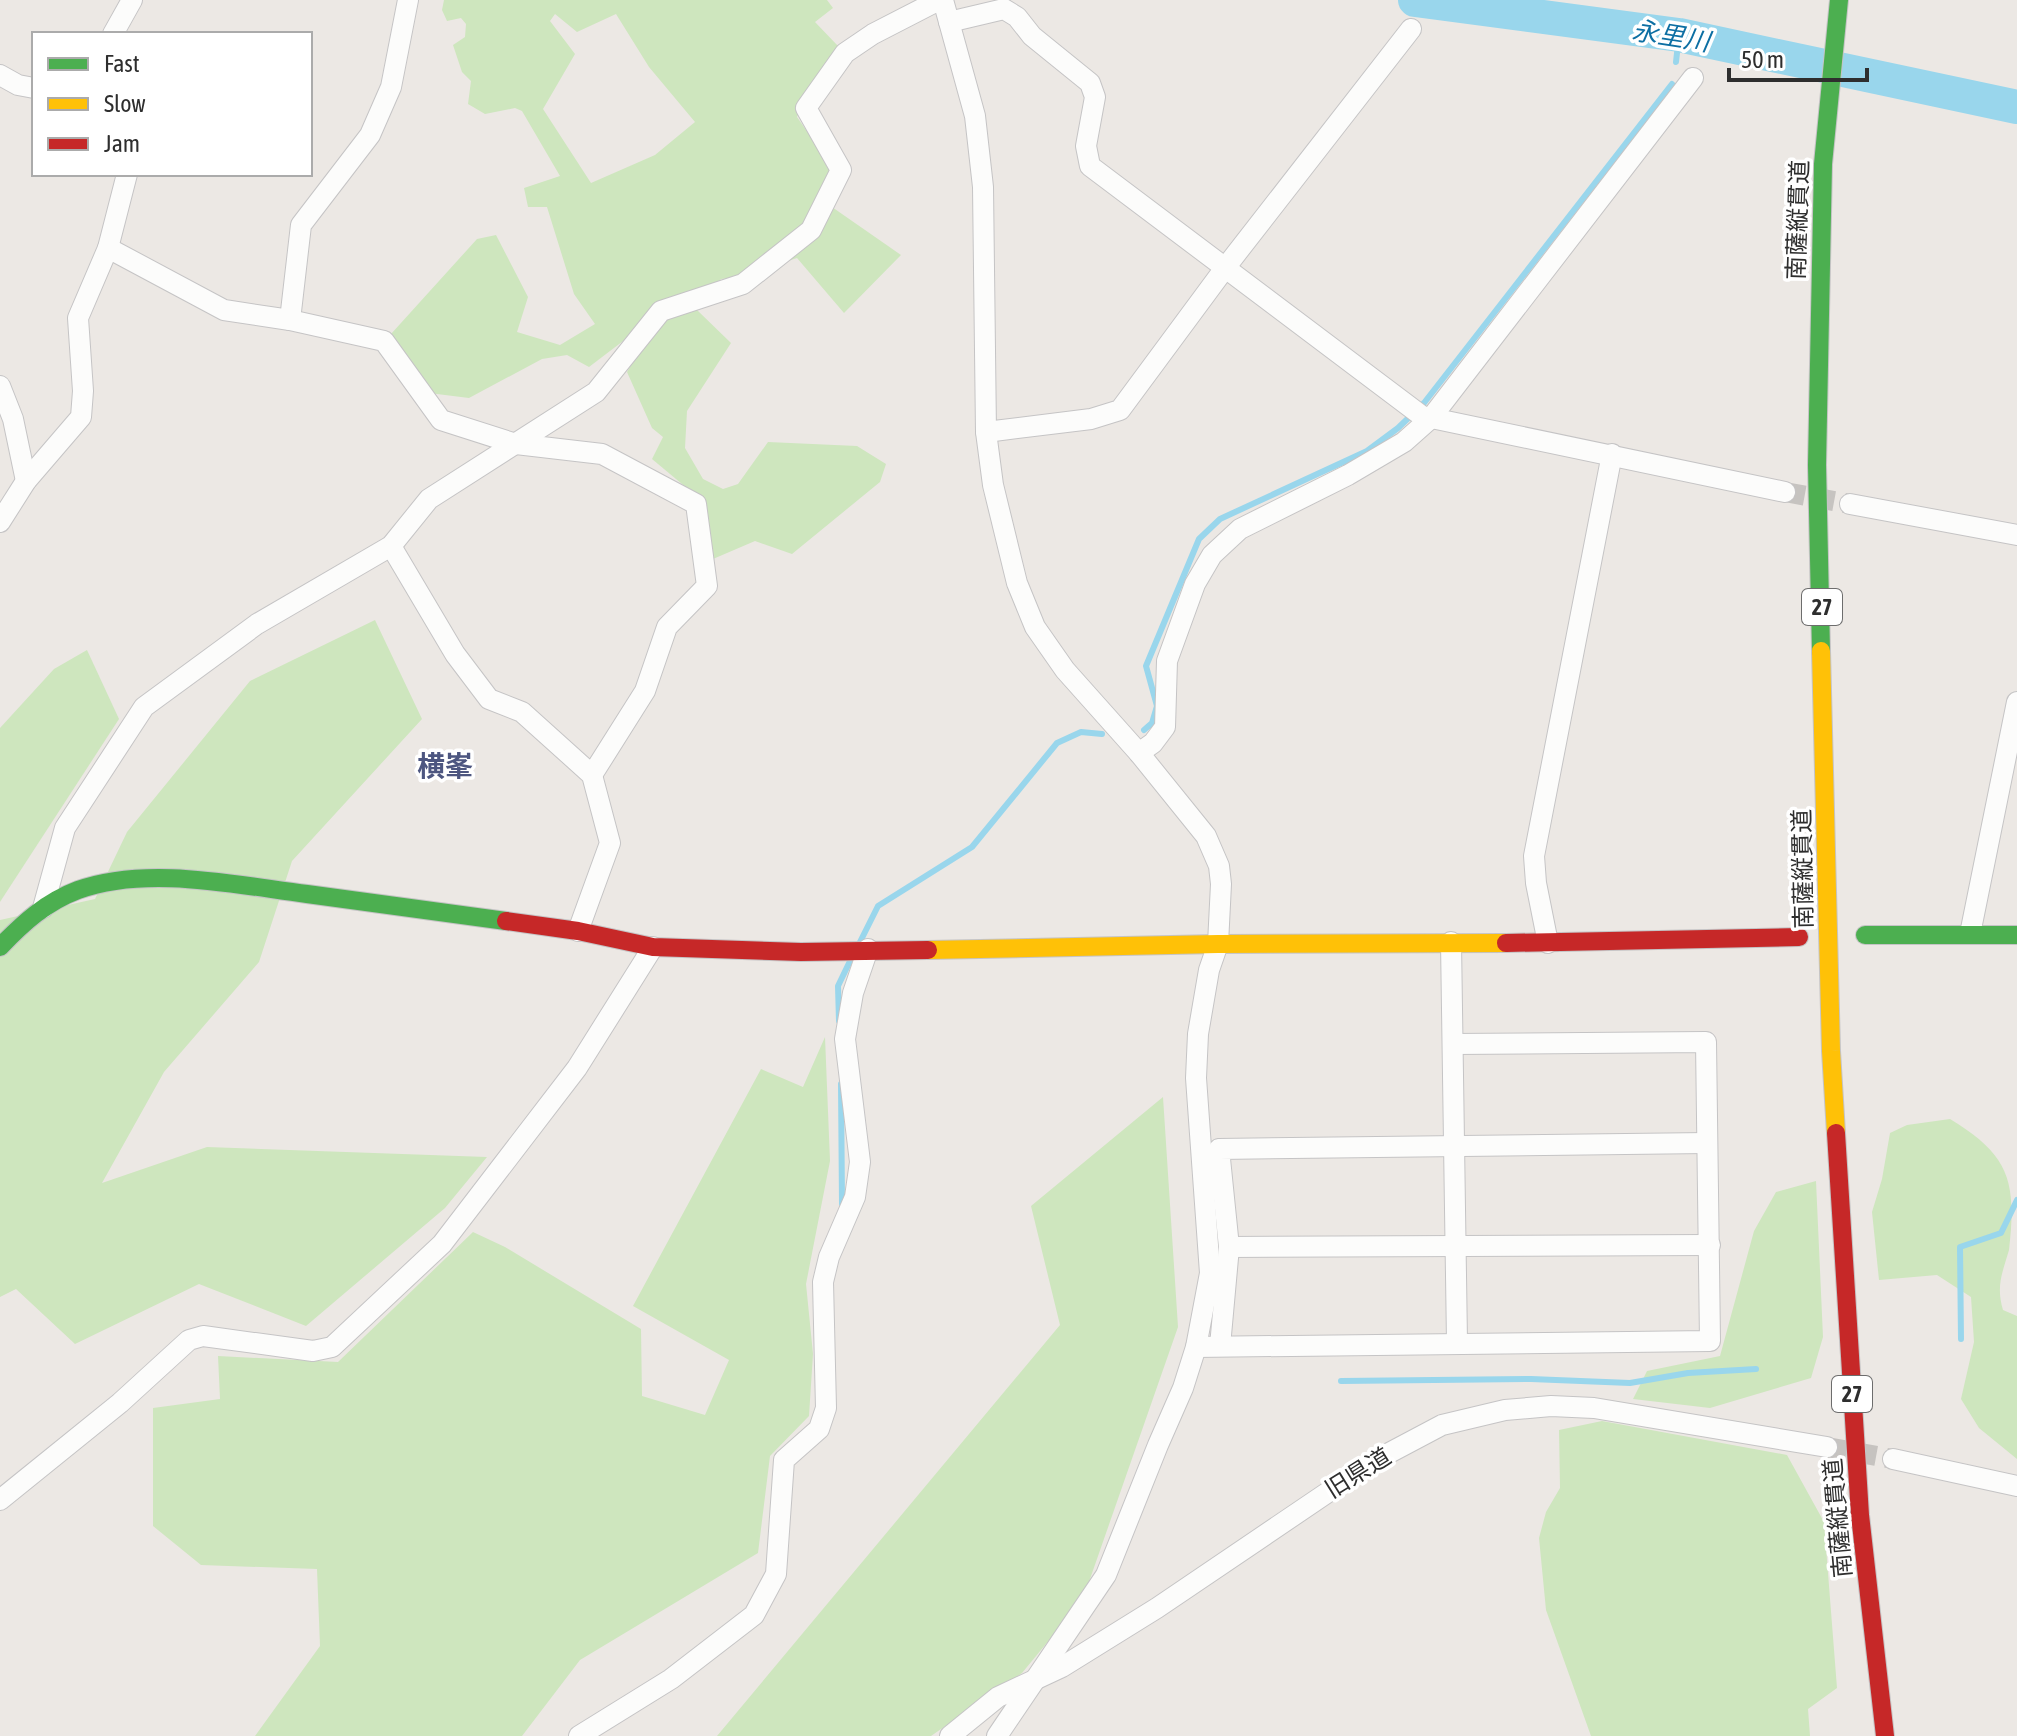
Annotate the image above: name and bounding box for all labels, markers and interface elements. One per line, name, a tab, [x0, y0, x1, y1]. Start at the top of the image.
water label: 永里川	[1630, 15, 1715, 57]
legend	[32, 32, 312, 176]
scale bar	[1729, 32, 1867, 82]
text: 50 m	[1741, 46, 1784, 73]
text: Fast	[104, 50, 140, 77]
text: Slow	[104, 90, 146, 117]
text: Jam	[104, 130, 140, 157]
street label: 南薩縦貫道	[1782, 160, 1813, 280]
road number: 27	[1802, 589, 1842, 625]
district label: 横峯	[417, 750, 473, 782]
street label: 南薩縦貫道	[1788, 809, 1817, 929]
road number: 27	[1832, 1376, 1872, 1412]
street label: 旧県道	[1320, 1442, 1395, 1503]
street label: 南薩縦貫道	[1819, 1457, 1856, 1579]

